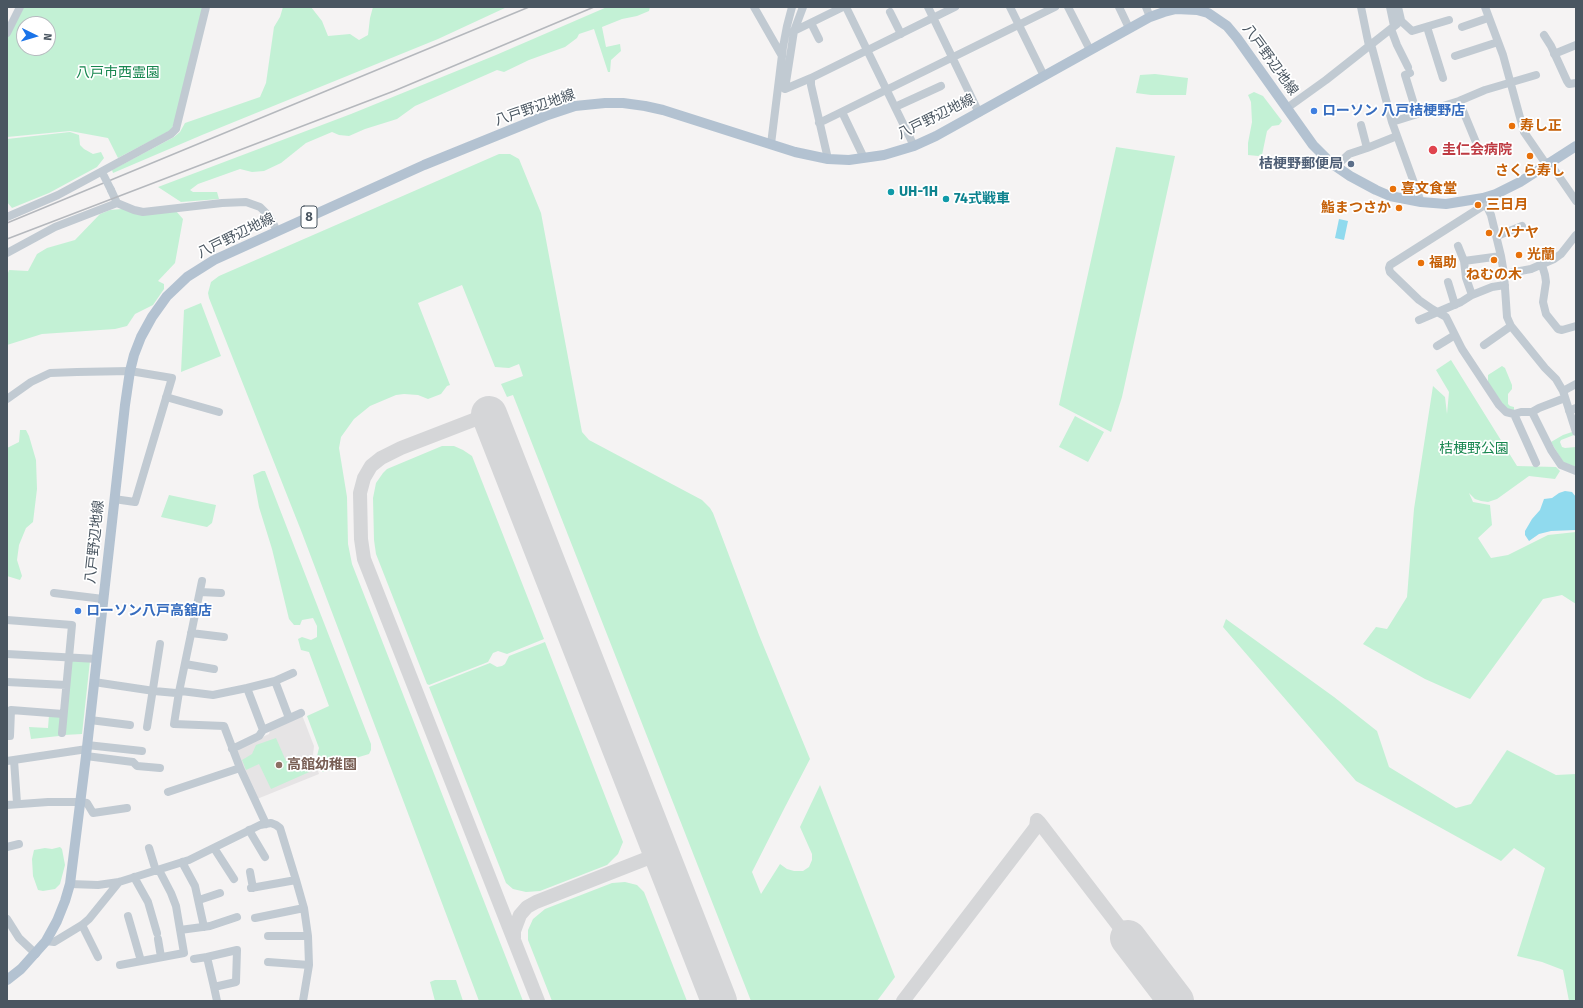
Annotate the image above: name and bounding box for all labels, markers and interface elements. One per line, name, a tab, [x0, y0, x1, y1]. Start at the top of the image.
north arrow	[16, 16, 56, 56]
street label: 八戸野辺地線	[1239, 21, 1301, 99]
text: N	[41, 33, 54, 41]
park label: 八戸市西霊園	[76, 65, 160, 81]
street label: 八戸野辺地線	[493, 86, 577, 130]
street label: 八戸野辺地線	[895, 91, 977, 143]
place label: ローソン 八戸桔梗野店	[1322, 103, 1465, 119]
marker: ローソン 八戸桔梗野店	[1309, 106, 1319, 116]
place label: 寿し正	[1520, 118, 1562, 134]
marker: 寿し正	[1507, 121, 1517, 131]
place label: 圭仁会病院	[1442, 142, 1512, 158]
marker: 圭仁会病院	[1427, 144, 1439, 156]
marker: さくら寿し	[1525, 151, 1535, 161]
place label: 桔梗野郵便局	[1259, 156, 1343, 172]
marker: 桔梗野郵便局	[1346, 159, 1356, 169]
place label: さくら寿し	[1495, 163, 1565, 179]
place label: 喜文食堂	[1401, 181, 1457, 197]
place label: UH-1H	[899, 184, 938, 200]
marker: 喜文食堂	[1388, 184, 1398, 194]
marker: UH-1H	[886, 187, 896, 197]
place label: 74式戦車	[954, 191, 1010, 207]
marker: 74式戦車	[941, 194, 951, 204]
place label: 三日月	[1486, 197, 1528, 213]
place label: 鮨まつさか	[1321, 200, 1391, 216]
marker: 三日月	[1473, 200, 1483, 210]
marker: 鮨まつさか	[1394, 203, 1404, 213]
road number: 8	[301, 206, 317, 228]
street label: 八戸野辺地線	[195, 210, 277, 262]
place label: ハナヤ	[1497, 225, 1539, 241]
marker: ハナヤ	[1484, 228, 1494, 238]
place label: 光蘭	[1527, 247, 1555, 263]
marker: 光蘭	[1514, 250, 1524, 260]
place label: 福助	[1429, 255, 1457, 271]
marker: ねむの木	[1489, 255, 1499, 265]
marker: 福助	[1416, 258, 1426, 268]
place label: ねむの木	[1466, 267, 1522, 283]
park label: 桔梗野公園	[1439, 441, 1509, 457]
street label: 八戸野辺地線	[82, 499, 108, 585]
place label: ローソン八戸高舘店	[86, 603, 212, 619]
marker: ローソン八戸高舘店	[73, 606, 83, 616]
place label: 高館幼稚園	[287, 757, 357, 773]
marker: 高館幼稚園	[274, 760, 284, 770]

